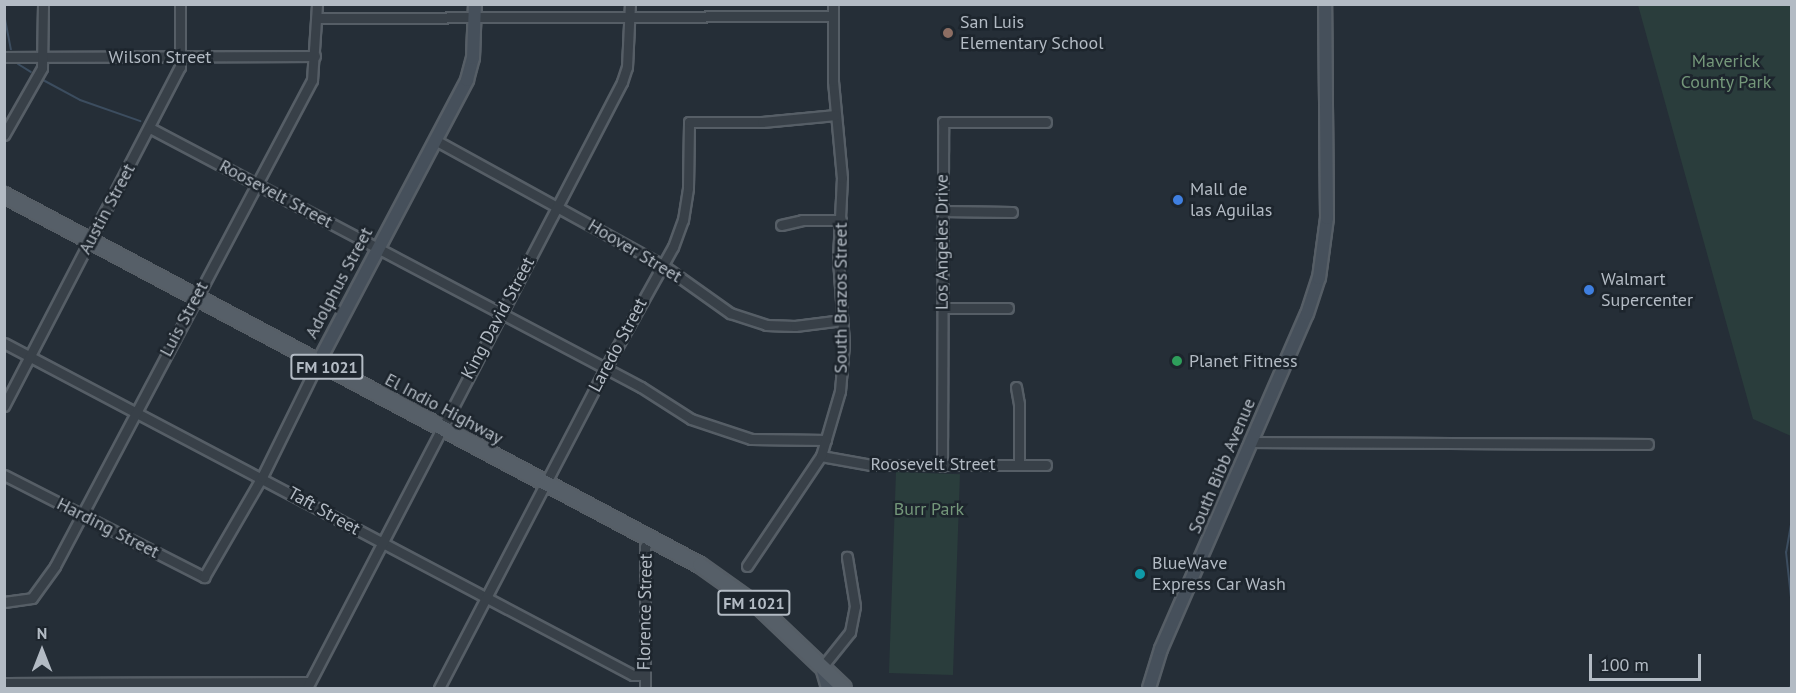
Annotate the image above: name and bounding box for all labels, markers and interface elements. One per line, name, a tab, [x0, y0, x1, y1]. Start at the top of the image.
place label: San Luis Elementary School	[960, 12, 1104, 54]
marker: San Luis Elementary School	[941, 26, 955, 40]
street label: Wilson Street	[109, 46, 211, 68]
park label: Maverick County Park	[1680, 51, 1772, 94]
street label: Roosevelt Street	[216, 155, 336, 233]
street label: Austin Street	[74, 160, 140, 258]
street label: Los Angeles Drive	[931, 174, 953, 310]
place label: Mall de las Aguilas	[1190, 179, 1273, 222]
marker: Mall de las Aguilas	[1171, 193, 1185, 207]
street label: Hoover Street	[584, 215, 686, 287]
street label: South Brazos Street	[830, 223, 852, 373]
street label: Adolphus Street	[301, 224, 377, 342]
street label: King David Street	[457, 253, 539, 383]
place label: Walmart Supercenter	[1601, 269, 1693, 312]
street label: Luis Street	[155, 278, 213, 360]
marker: Walmart Supercenter	[1582, 283, 1596, 297]
street label: Laredo Street	[584, 294, 652, 396]
place label: Planet Fitness	[1189, 350, 1298, 372]
road number: FM 1021	[290, 354, 364, 380]
marker: Planet Fitness	[1170, 354, 1184, 368]
street label: El Indio Highway	[381, 369, 507, 449]
street label: South Bibb Avenue	[1184, 395, 1260, 537]
street label: Roosevelt Street	[870, 453, 996, 475]
street label: Taft Street	[284, 482, 364, 540]
street label: Harding Street	[53, 493, 163, 563]
park label: Burr Park	[894, 498, 964, 520]
street label: Florence Street	[633, 553, 657, 671]
place label: BlueWave Express Car Wash	[1152, 553, 1286, 596]
marker: BlueWave Express Car Wash	[1133, 567, 1147, 581]
road number: FM 1021	[716, 590, 792, 616]
north arrow	[12, 621, 72, 681]
text: N	[37, 623, 47, 643]
scale bar	[1592, 642, 1704, 680]
text: 100 m	[1600, 653, 1649, 676]

